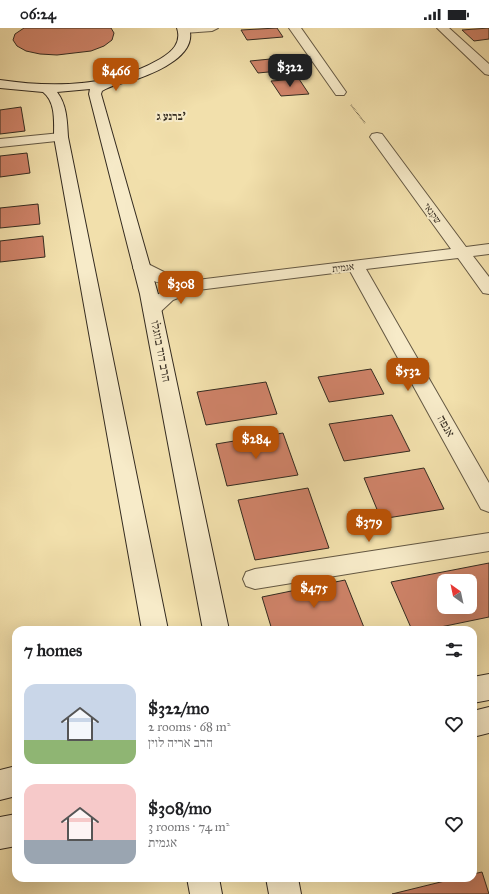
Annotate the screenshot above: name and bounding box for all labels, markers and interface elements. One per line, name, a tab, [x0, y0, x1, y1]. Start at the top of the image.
text: 06:24	[20, 5, 56, 23]
pin: $322	[266, 54, 314, 88]
pin: $466	[92, 58, 140, 92]
text: $322	[277, 59, 303, 75]
text: $466	[102, 63, 130, 79]
district label: ברנע ג'	[156, 110, 186, 123]
street label: שקנאי	[421, 201, 444, 226]
street label: אגמית	[331, 261, 355, 275]
pin: $308	[157, 271, 205, 305]
text: $308	[167, 276, 195, 292]
street label: הרב דוד בוזגלו	[148, 319, 174, 383]
pin: $532	[384, 358, 432, 392]
text: $532	[395, 363, 421, 379]
street label: אנפה	[434, 413, 458, 439]
pin: $284	[232, 426, 280, 460]
text: $284	[242, 431, 270, 447]
pin: $379	[345, 509, 393, 543]
text: $379	[356, 514, 382, 530]
north arrow	[437, 574, 477, 614]
map controls	[437, 574, 477, 614]
pin: $475	[290, 575, 338, 609]
text: $475	[300, 580, 328, 596]
icon: filters	[443, 639, 465, 661]
text: 7 homes	[24, 640, 82, 661]
text: $322/mo	[148, 698, 209, 719]
icon: home	[56, 700, 104, 748]
icon: heart	[443, 713, 465, 735]
text: 2 rooms · 68 m²	[148, 719, 230, 735]
text: הרב אריה לוין	[148, 735, 213, 751]
text: $308/mo	[148, 798, 211, 819]
icon: home	[56, 800, 104, 848]
icon: heart	[443, 813, 465, 835]
text: 3 rooms · 74 m²	[148, 819, 230, 835]
text: אגמית	[148, 835, 177, 851]

